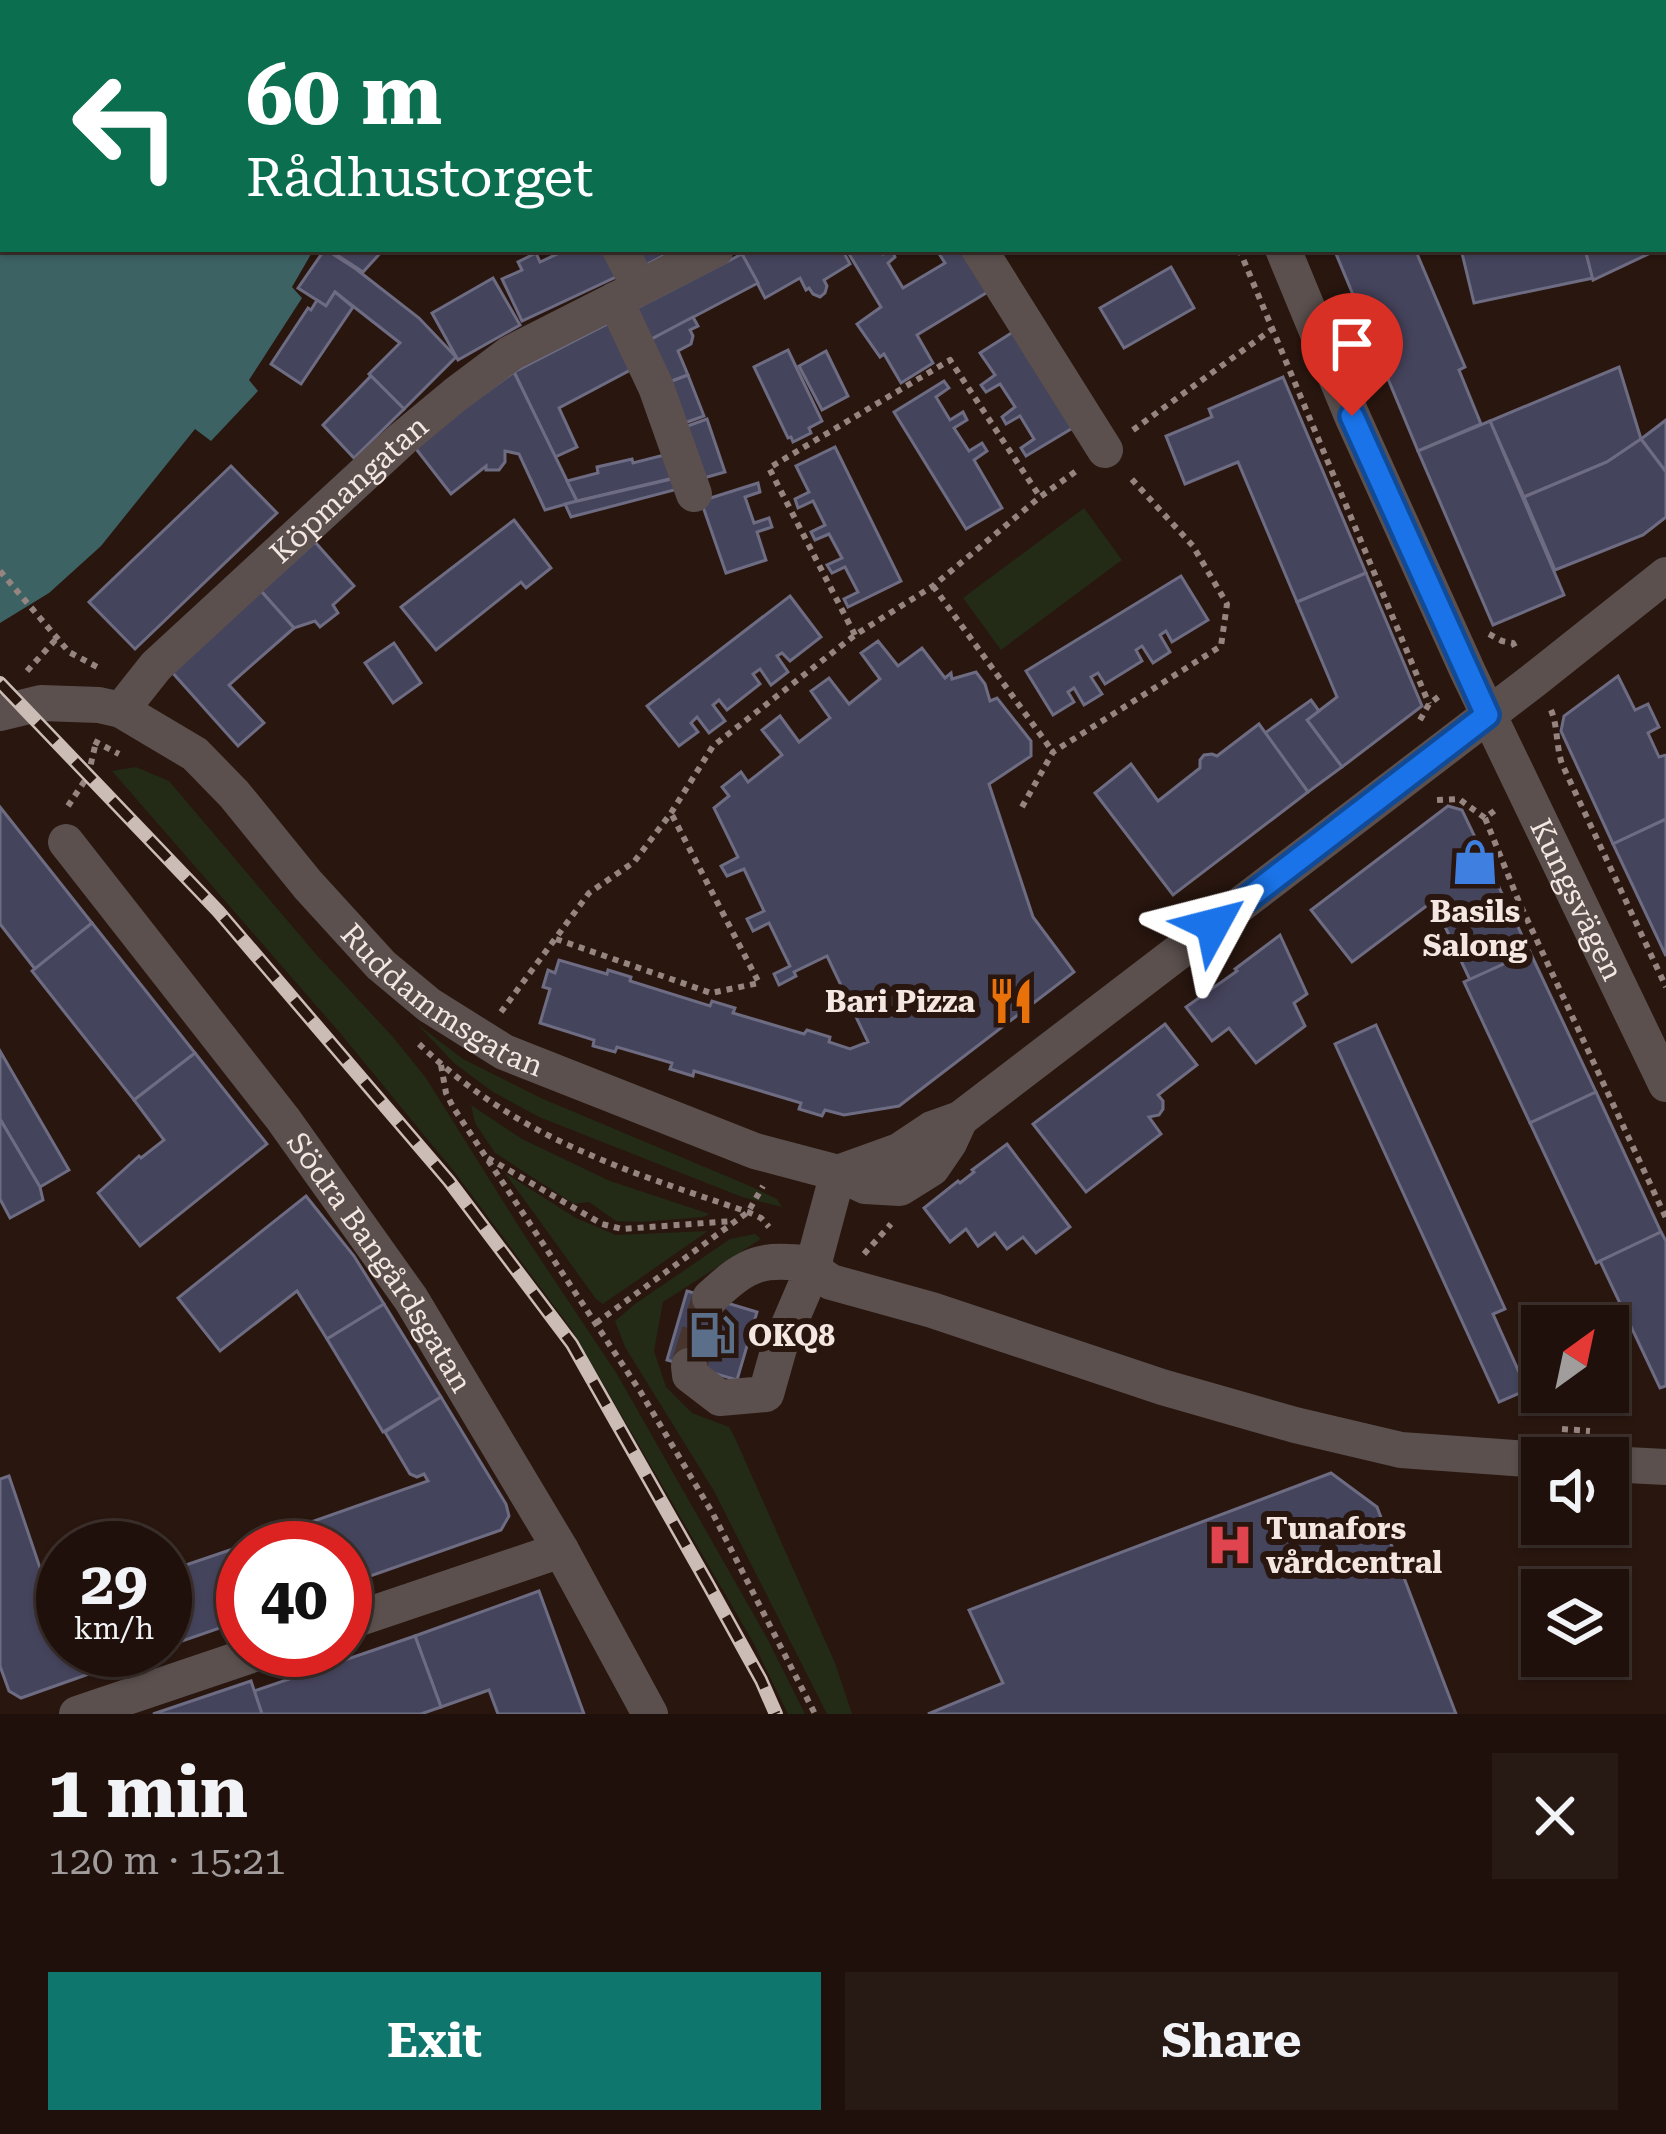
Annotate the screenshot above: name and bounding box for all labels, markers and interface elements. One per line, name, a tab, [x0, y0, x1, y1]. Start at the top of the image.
text: 60 m	[246, 46, 442, 144]
icon: left	[48, 48, 204, 204]
text: Rådhustorget	[246, 146, 593, 209]
pin	[1301, 293, 1403, 416]
icon: arrive	[1319, 311, 1385, 377]
street label: Köpmangatan	[262, 408, 435, 570]
street label: Kungsvägen	[1524, 813, 1631, 986]
shop icon: Basils Salong	[1450, 837, 1500, 887]
position arrow	[1150, 862, 1276, 988]
place label: Basils Salong	[1423, 894, 1528, 963]
street label: Ruddammsgatan	[334, 916, 548, 1083]
restaurant icon: Bari Pizza	[986, 976, 1036, 1026]
place label: Bari Pizza	[825, 984, 975, 1019]
street label: Södra Bangårdsgatan	[280, 1125, 480, 1398]
north arrow	[1521, 1305, 1629, 1413]
map controls	[1521, 1305, 1629, 1677]
fuel station icon: OKQ8	[687, 1310, 737, 1360]
place label: OKQ8	[748, 1318, 835, 1353]
button: sound	[1521, 1437, 1629, 1545]
place label: Tunafors vårdcentral	[1266, 1511, 1442, 1580]
hospital icon: Tunafors vårdcentral	[1205, 1520, 1255, 1570]
speed limit sign: 40	[216, 1521, 372, 1677]
text: 29	[80, 1548, 148, 1619]
button: layers	[1521, 1569, 1629, 1677]
text: km/h	[74, 1611, 154, 1646]
text: 1 min	[48, 1750, 248, 1835]
button: close	[1492, 1753, 1618, 1879]
text: 120 m · 15:21	[48, 1838, 286, 1884]
button: Exit	[48, 1972, 821, 2110]
button: Share	[845, 1972, 1618, 2110]

